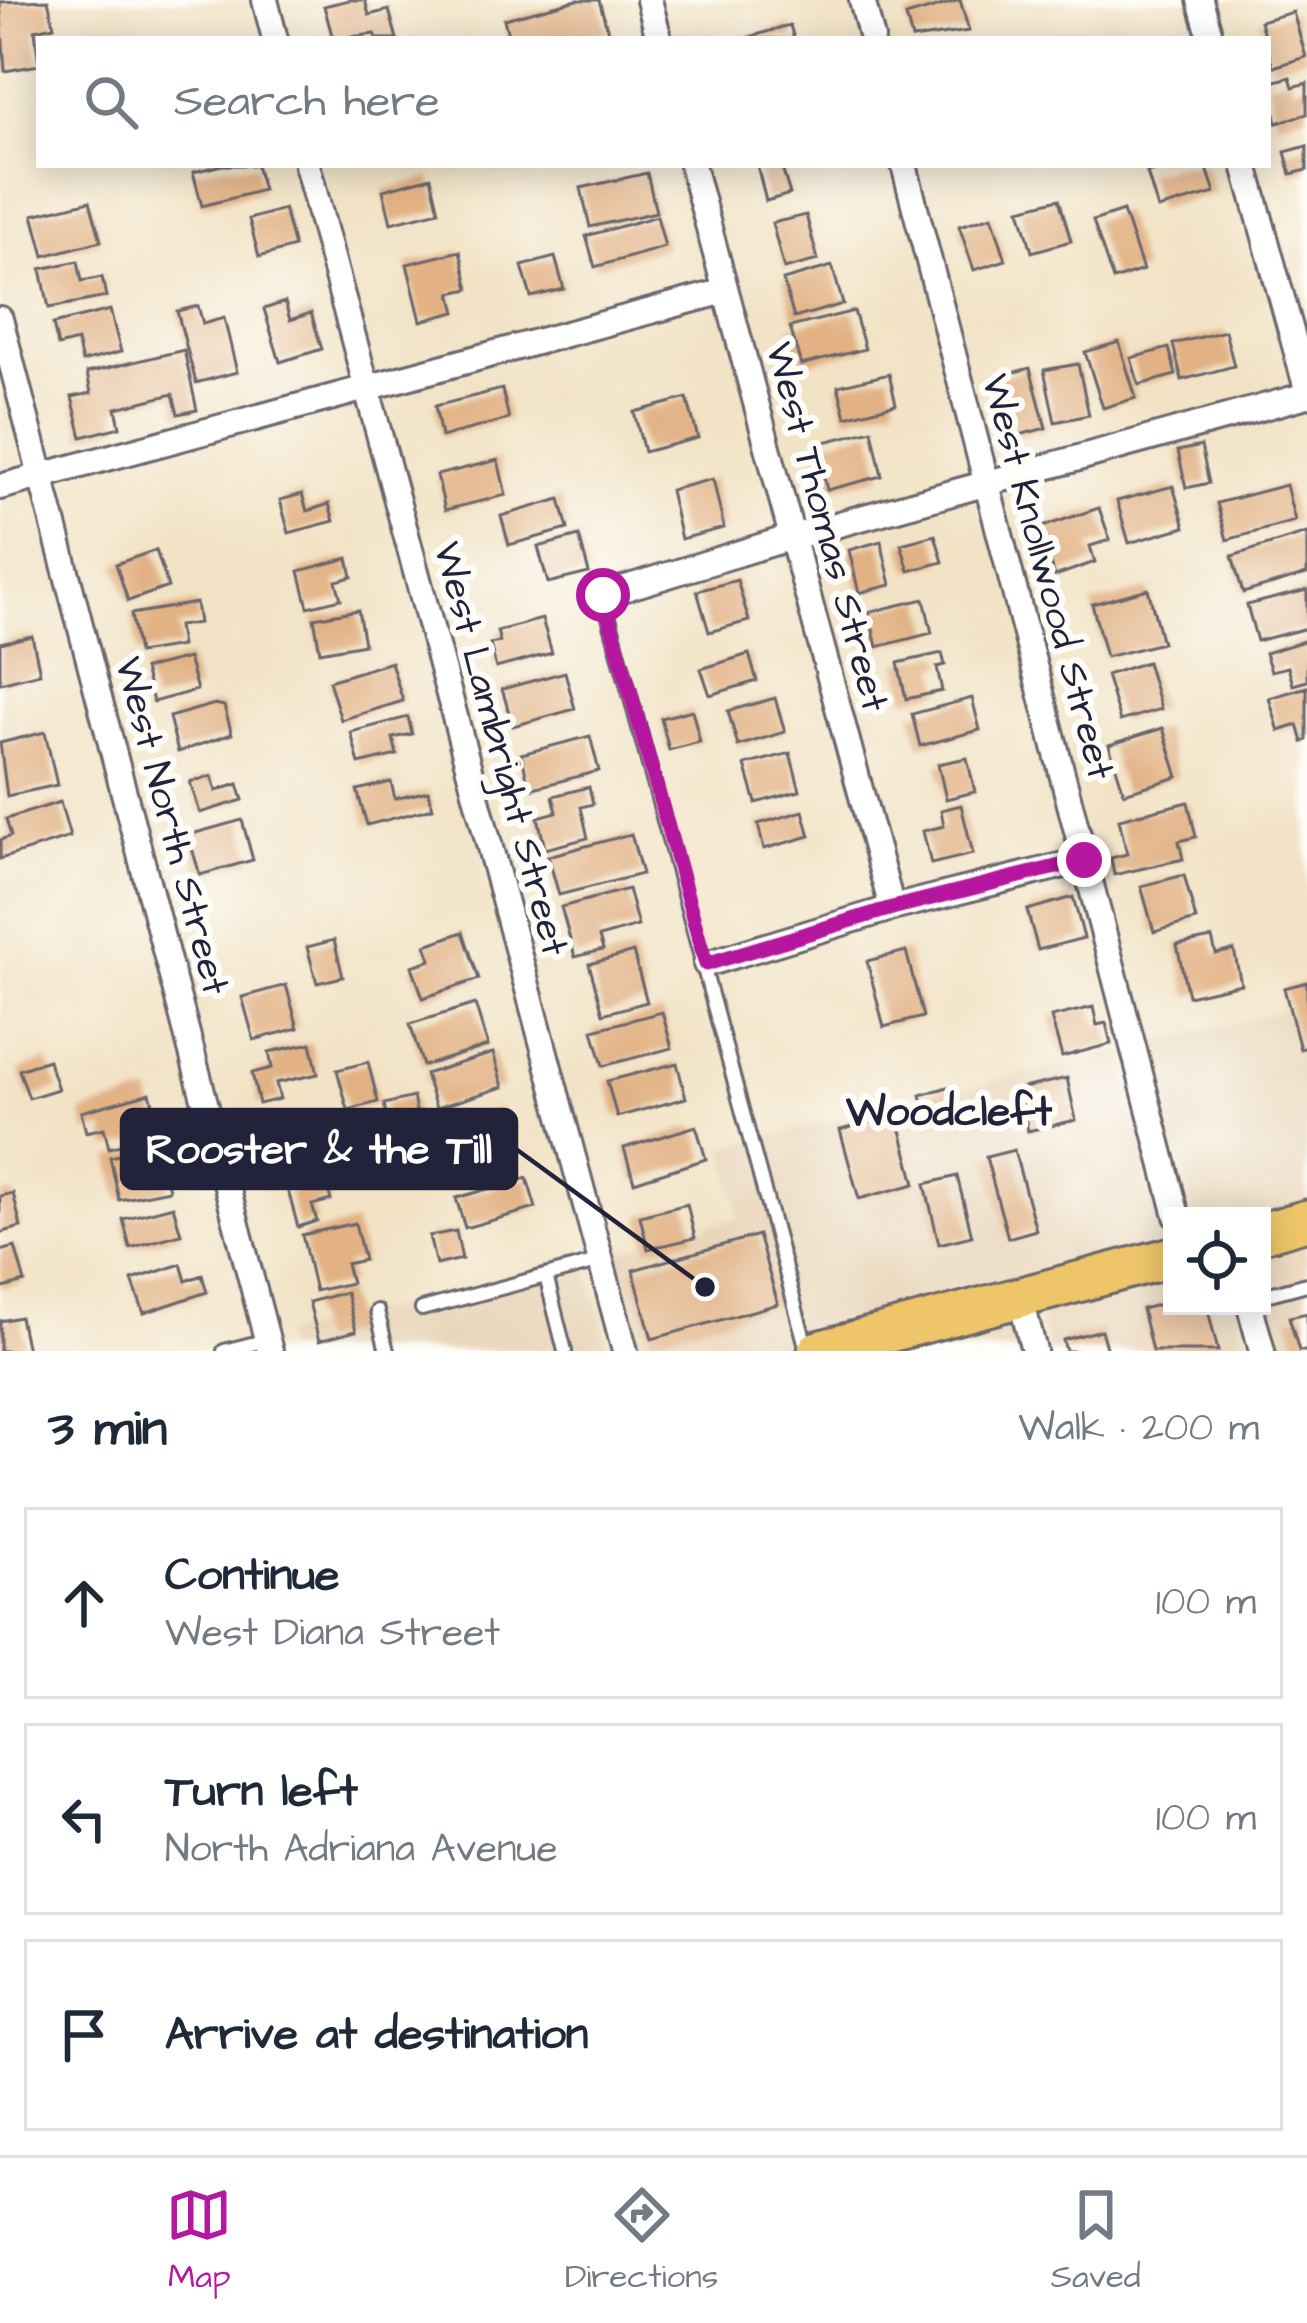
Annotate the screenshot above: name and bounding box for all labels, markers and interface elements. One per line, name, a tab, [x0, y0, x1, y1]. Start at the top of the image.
search box	[36, 36, 1271, 168]
icon: search	[78, 69, 144, 135]
text: Search here	[174, 71, 440, 133]
street label: West Thomas Street	[751, 336, 901, 718]
street label: West Knollwood Street	[967, 368, 1127, 786]
street label: West Lambright Street	[419, 536, 581, 962]
route start	[576, 568, 630, 622]
street label: West North Street	[100, 651, 242, 1001]
route end	[1057, 833, 1111, 887]
district label: Woodcleft	[845, 1084, 1053, 1142]
callout: Rooster & the Till	[122, 1110, 516, 1188]
text: Rooster & the Till	[146, 1122, 492, 1180]
map controls	[1163, 1207, 1271, 1315]
button: locate	[1163, 1207, 1271, 1315]
text: 3 min	[48, 1394, 167, 1465]
text: Walk · 200 m	[1018, 1402, 1259, 1456]
text: Continue	[165, 1545, 339, 1607]
icon: ahead	[51, 1570, 117, 1636]
text: 100 m	[1156, 1576, 1256, 1630]
text: West Diana Street	[165, 1607, 500, 1661]
text: Turn left	[165, 1761, 358, 1823]
icon: left	[51, 1786, 117, 1852]
text: 100 m	[1156, 1792, 1256, 1846]
text: North Adriana Avenue	[165, 1823, 558, 1877]
icon: arrive	[51, 2002, 117, 2068]
text: Arrive at destination	[165, 2004, 588, 2066]
tab: Map	[166, 2182, 232, 2300]
tab: Directions	[565, 2182, 718, 2300]
tab: Saved	[1051, 2182, 1141, 2300]

